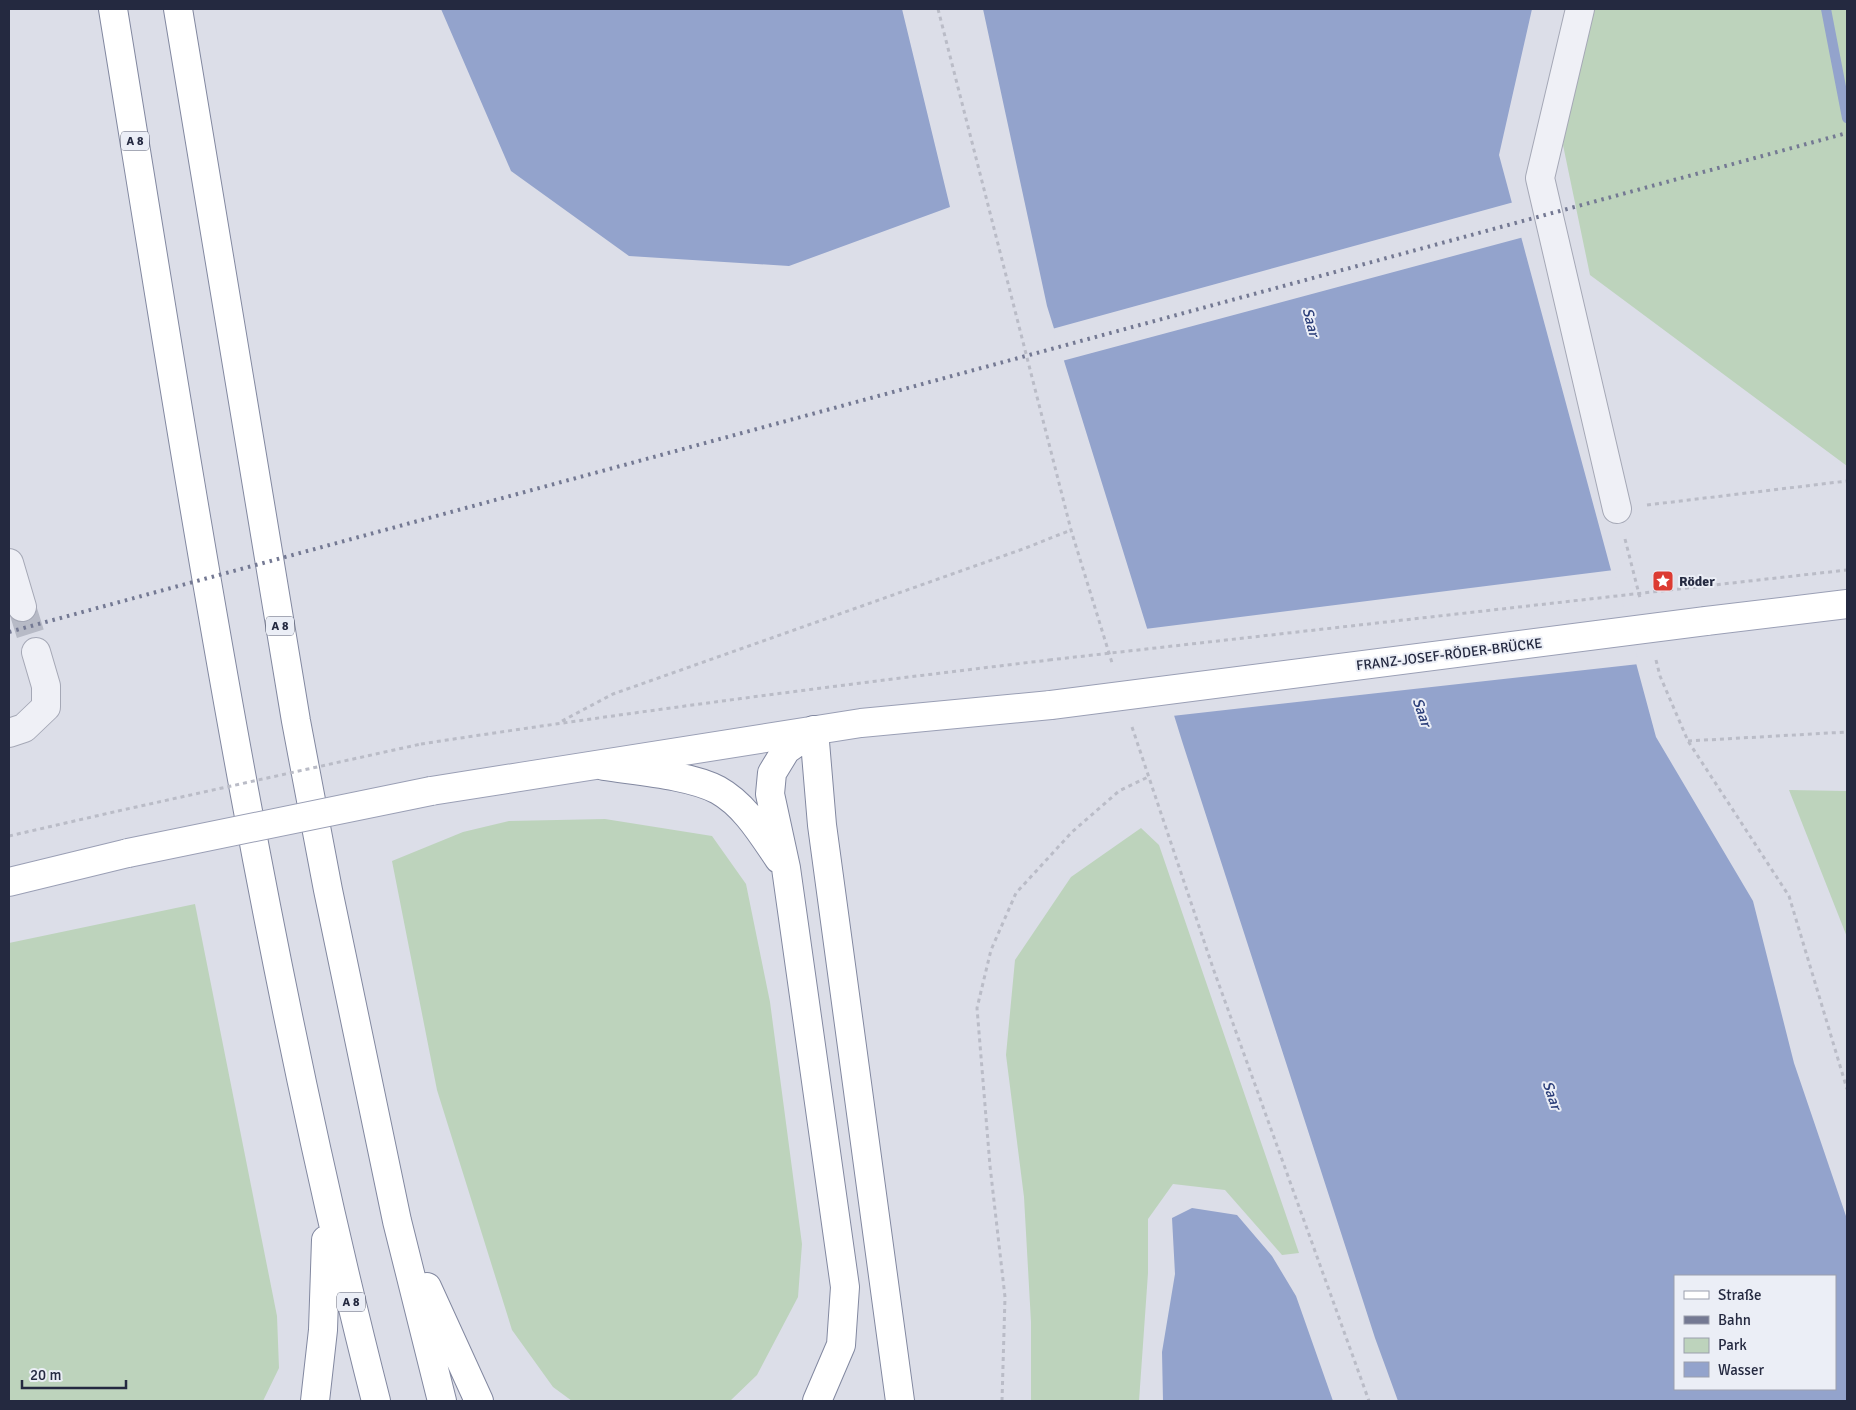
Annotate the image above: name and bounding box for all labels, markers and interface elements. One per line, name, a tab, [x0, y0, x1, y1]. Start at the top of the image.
road number: A 8	[121, 132, 149, 150]
water label: Saar	[1299, 306, 1324, 341]
place icon: Röder	[1651, 569, 1675, 593]
place label: Röder	[1679, 573, 1715, 590]
road number: A 8	[266, 616, 294, 636]
street label: FRANZ-JOSEF-RÖDER-BRÜCKE	[1355, 635, 1543, 674]
water label: Saar	[1409, 695, 1436, 731]
water label: Saar	[1539, 1078, 1566, 1114]
legend	[1674, 1275, 1836, 1390]
text: Straße	[1718, 1286, 1762, 1304]
road number: A 8	[337, 1292, 365, 1311]
text: Bahn	[1718, 1311, 1751, 1329]
text: Park	[1718, 1336, 1747, 1354]
scale bar	[22, 1358, 126, 1390]
text: Wasser	[1718, 1361, 1764, 1379]
text: 20 m	[30, 1366, 61, 1384]

